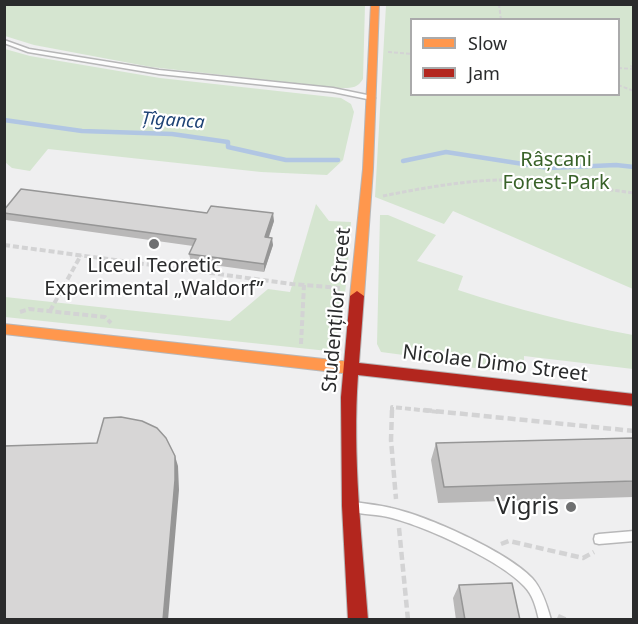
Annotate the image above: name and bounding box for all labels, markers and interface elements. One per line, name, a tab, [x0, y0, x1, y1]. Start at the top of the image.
legend	[410, 18, 620, 96]
text: Slow	[468, 31, 507, 55]
text: Jam	[468, 61, 500, 85]
water label: Țîganca	[141, 108, 205, 134]
park label: Râșcani Forest-Park	[502, 148, 610, 195]
street label: Studenților Street	[318, 227, 356, 393]
marker: Liceul Teoretic Experimental „Waldorf”	[147, 237, 161, 251]
place label: Liceul Teoretic Experimental „Waldorf”	[44, 254, 264, 301]
street label: Nicolae Dimo Street	[401, 341, 589, 387]
place label: Vigris	[496, 493, 559, 521]
marker: Vigris	[564, 500, 578, 514]

